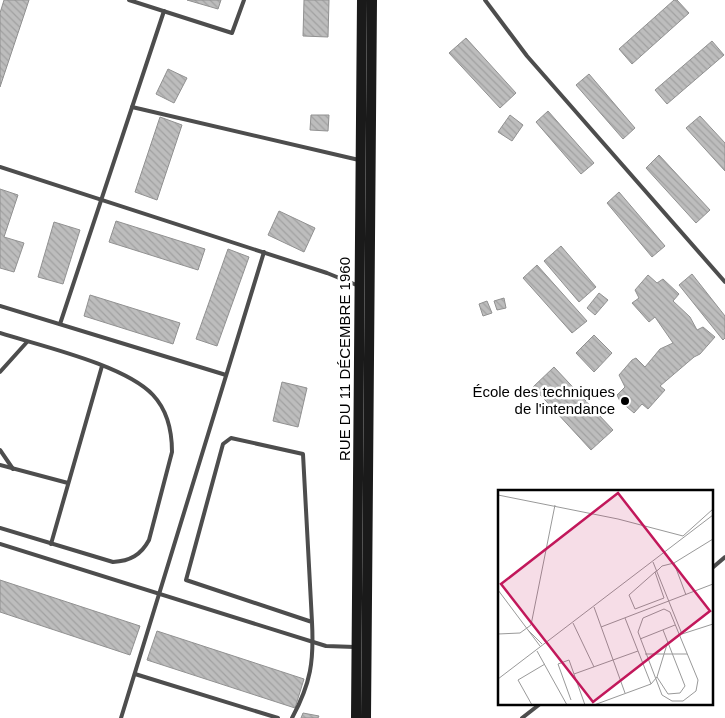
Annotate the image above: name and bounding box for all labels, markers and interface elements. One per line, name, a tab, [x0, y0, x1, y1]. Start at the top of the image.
street label: RUE DU 11 DÉCEMBRE 1960	[336, 257, 353, 461]
place label: École des techniques de l'intendance	[472, 383, 615, 417]
marker: École des techniques de l'intendance	[619, 395, 631, 407]
inset map	[498, 490, 712, 706]

